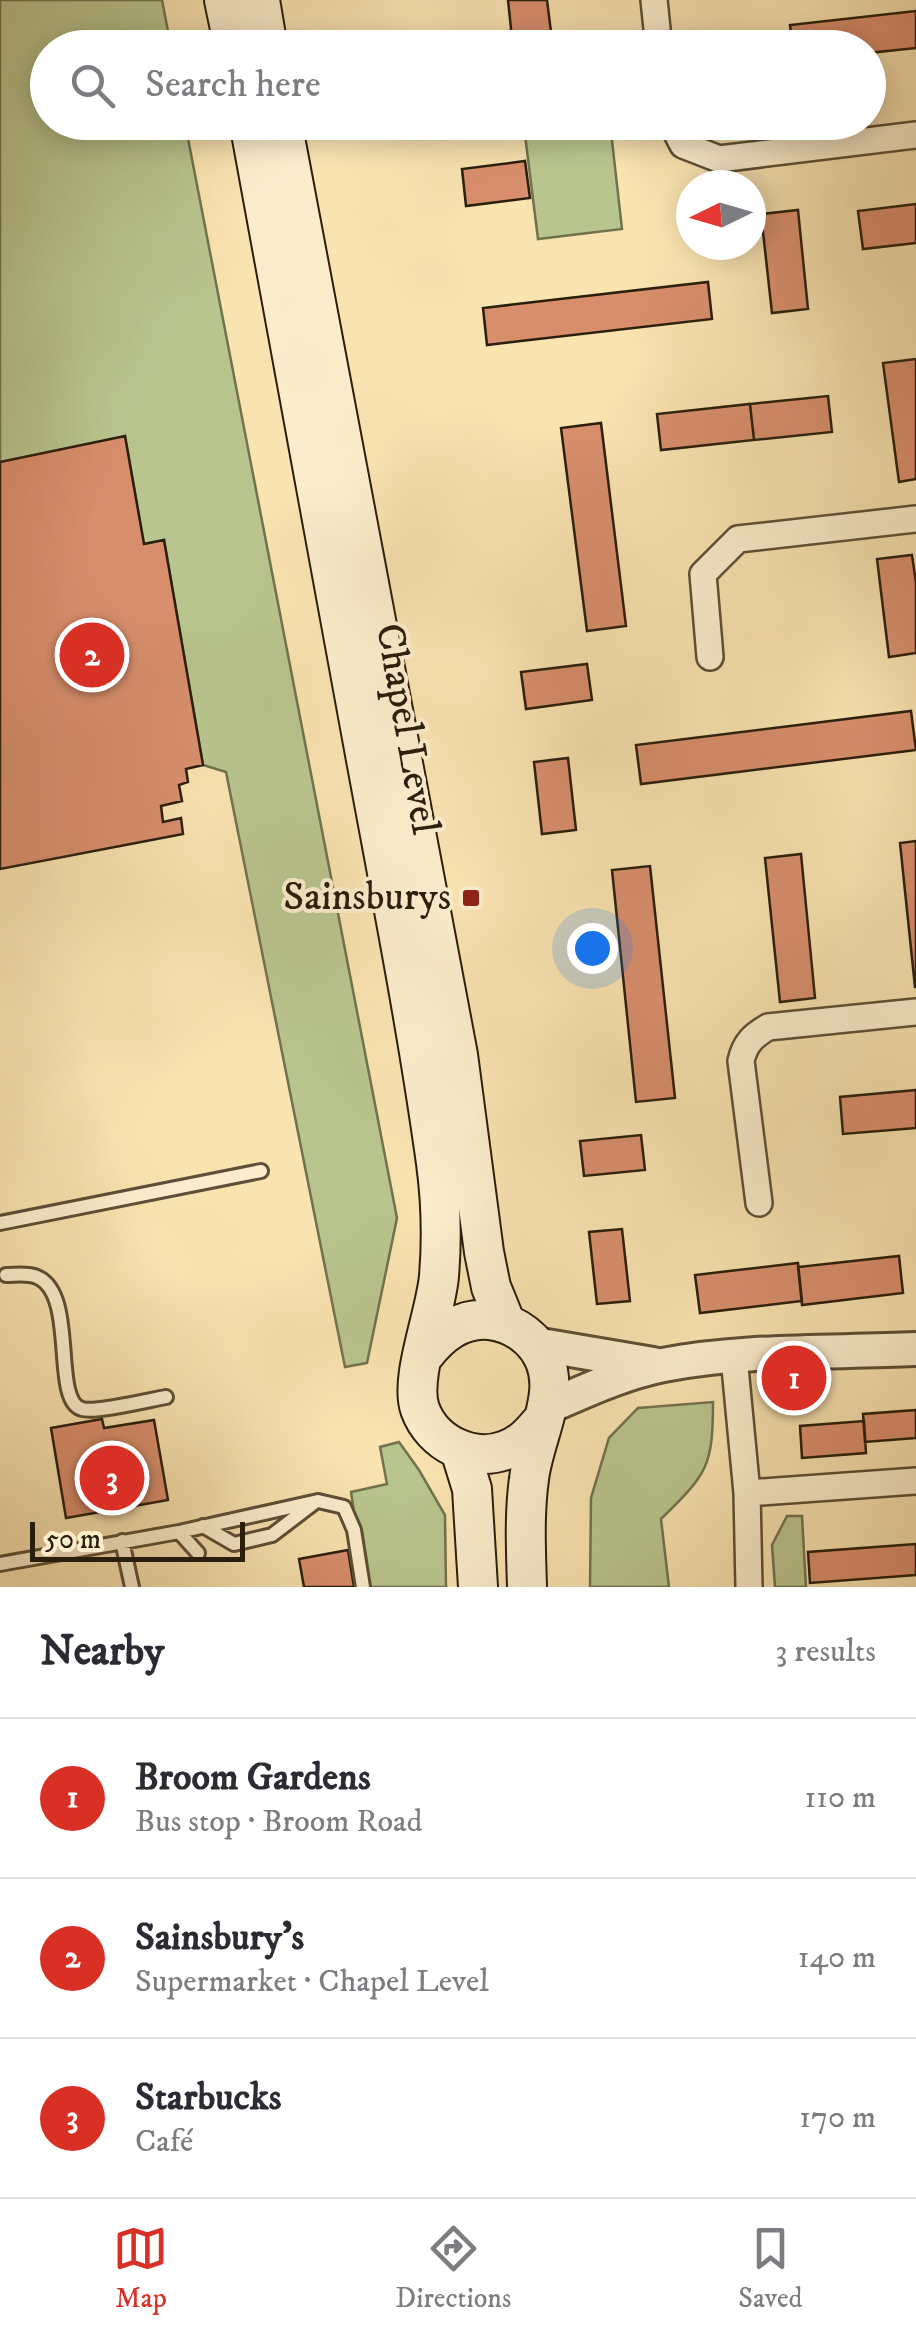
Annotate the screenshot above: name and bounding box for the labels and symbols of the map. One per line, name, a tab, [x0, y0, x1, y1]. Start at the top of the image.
north arrow	[676, 170, 766, 260]
pin: 2	[59, 618, 124, 692]
street label: Chapel Level	[363, 620, 449, 838]
place label: Sainsburys	[283, 873, 451, 923]
marker: Sainsburys	[460, 887, 482, 909]
your location	[567, 923, 618, 974]
pin: 1	[762, 1340, 826, 1416]
pin: 3	[80, 1440, 144, 1516]
scale bar	[30, 1517, 245, 1562]

